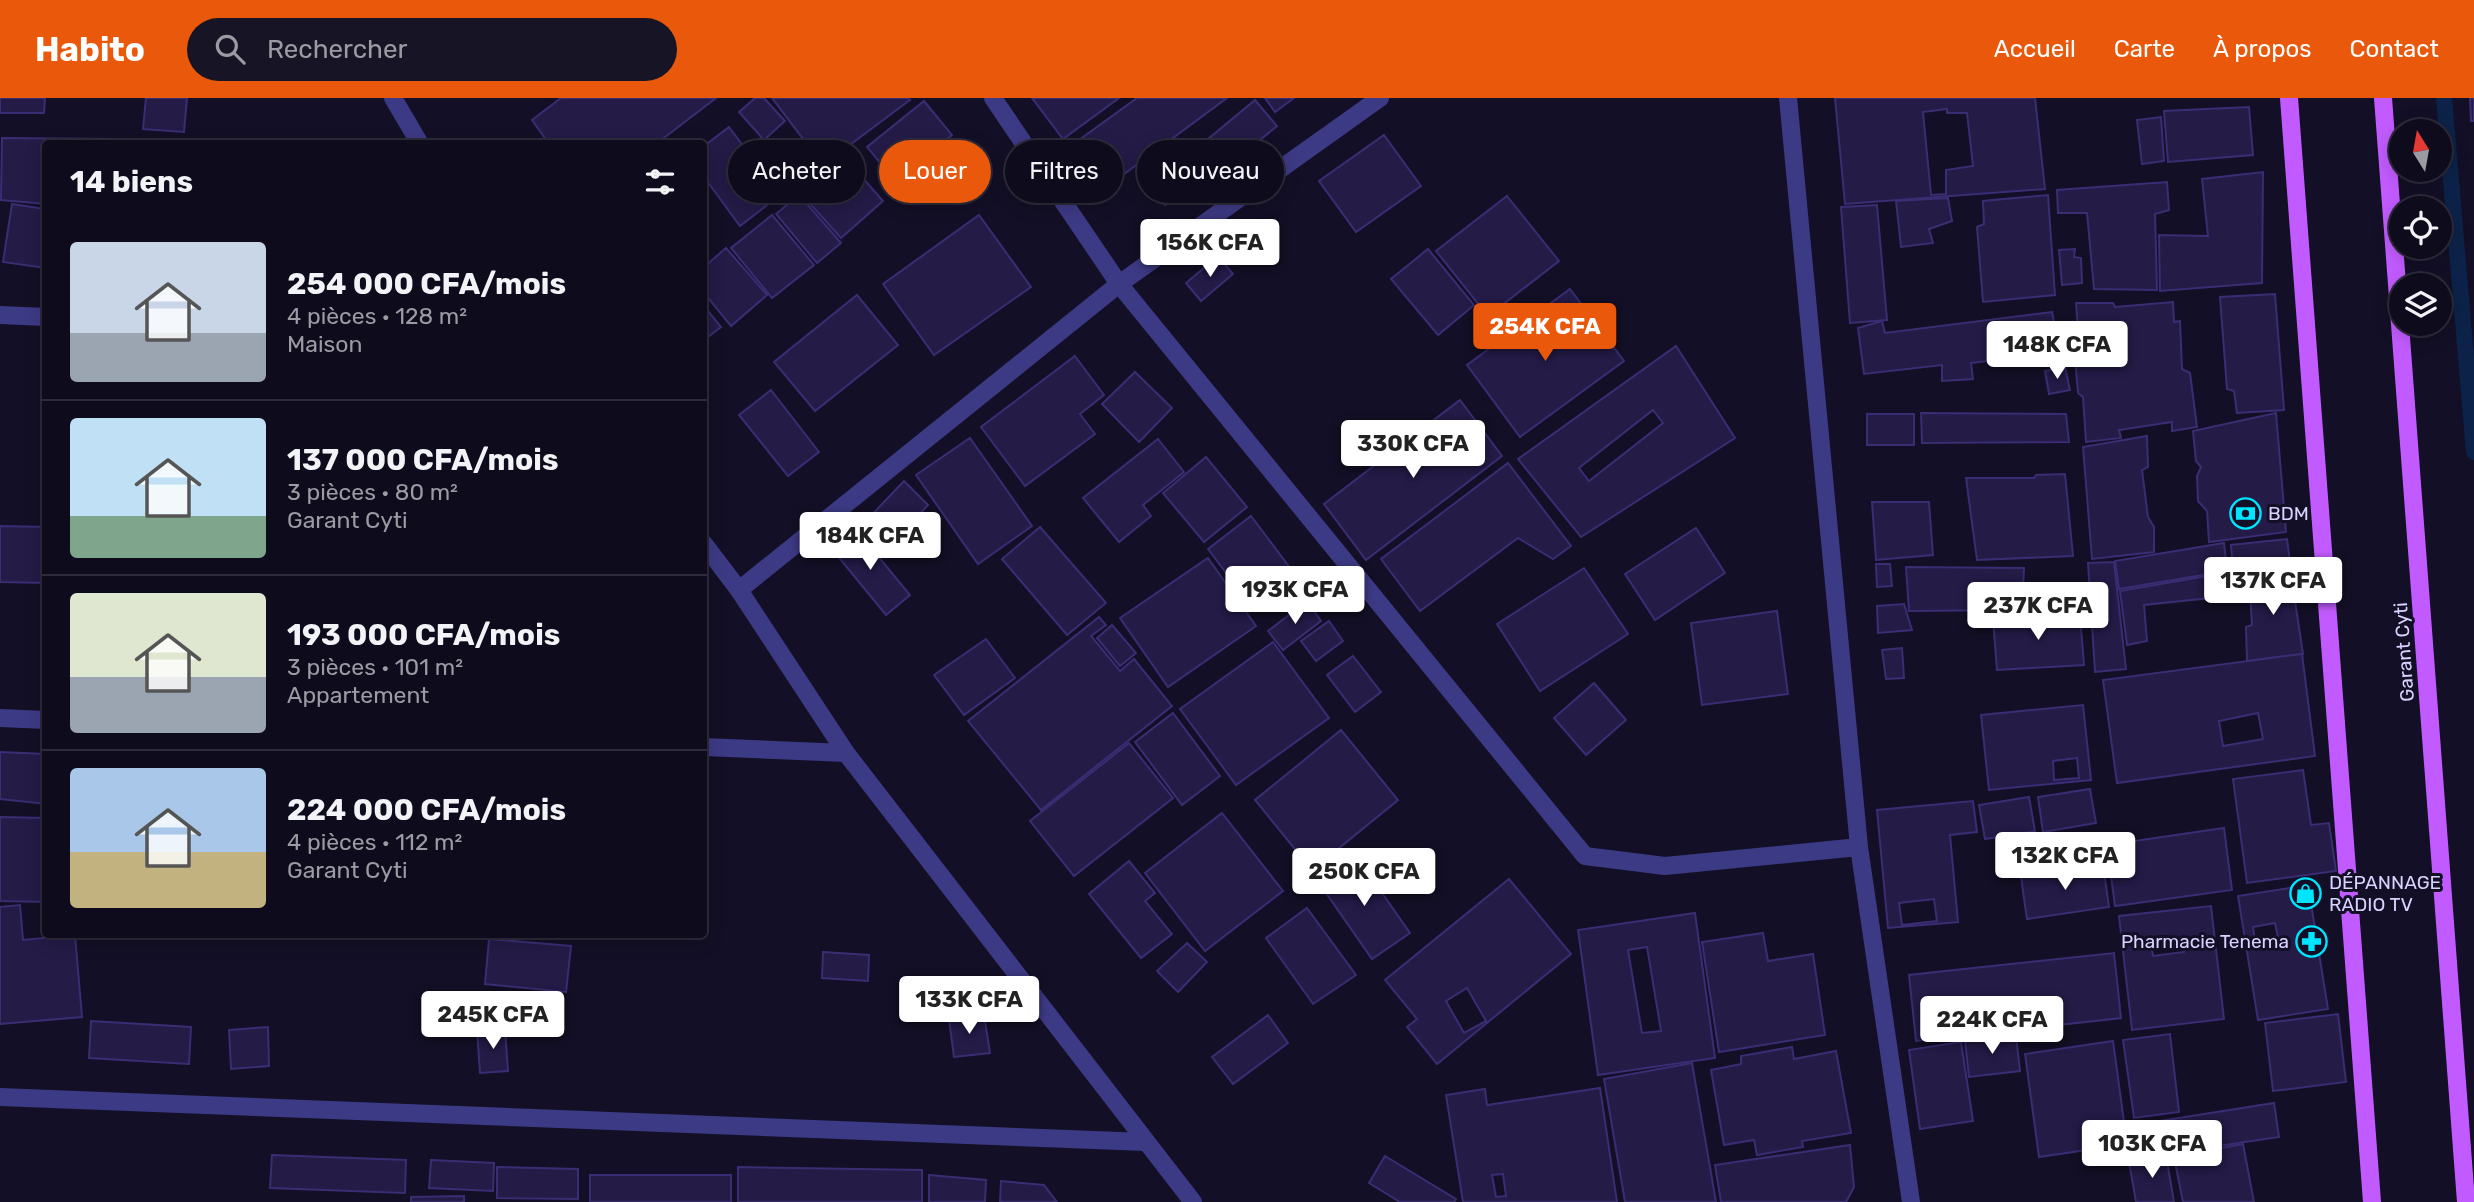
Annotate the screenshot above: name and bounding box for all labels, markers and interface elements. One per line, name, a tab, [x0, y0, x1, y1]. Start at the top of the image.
search box	[187, 18, 677, 81]
text: Habito	[35, 30, 145, 69]
icon: search	[211, 30, 249, 68]
text: Rechercher	[267, 34, 407, 65]
text: Accueil	[1994, 35, 2076, 63]
text: Carte	[2114, 35, 2175, 63]
text: À propos	[2213, 35, 2312, 63]
text: Contact	[2350, 35, 2439, 63]
north arrow	[2389, 119, 2452, 182]
map controls	[2389, 119, 2452, 336]
chip: Acheter	[728, 140, 865, 203]
chip: Louer	[879, 140, 991, 203]
chip: Filtres	[1005, 140, 1123, 203]
chip: Nouveau	[1137, 140, 1284, 203]
icon: filters	[641, 163, 679, 201]
text: 14 biens	[70, 164, 193, 200]
button: locate	[2389, 196, 2452, 259]
pin: 156K CFA	[1138, 220, 1282, 279]
text: 156K CFA	[1156, 228, 1264, 256]
text: 254 000 CFA/mois	[287, 266, 566, 302]
icon: home	[126, 270, 210, 354]
button: layers	[2389, 273, 2452, 336]
text: 4 pièces · 128 m²	[287, 302, 467, 330]
pin: 254K CFA	[1473, 303, 1617, 363]
text: 254K CFA	[1489, 312, 1601, 340]
pin: 148K CFA	[1985, 322, 2129, 381]
text: Maison	[287, 330, 362, 358]
text: 148K CFA	[2003, 330, 2111, 358]
pin: 330K CFA	[1341, 420, 1485, 480]
text: 330K CFA	[1357, 429, 1469, 457]
text: 137 000 CFA/mois	[287, 442, 559, 478]
icon: home	[126, 446, 210, 530]
text: 3 pièces · 80 m²	[287, 478, 458, 506]
bank icon: BDM	[2228, 496, 2262, 530]
place label: BDM	[2268, 502, 2309, 525]
text: Garant Cyti	[287, 506, 408, 534]
pin: 184K CFA	[798, 512, 942, 572]
text: 184K CFA	[816, 521, 924, 549]
pin: 137K CFA	[2201, 558, 2345, 617]
pin: 193K CFA	[1223, 566, 1367, 626]
text: 137K CFA	[2220, 566, 2326, 594]
text: 193K CFA	[1241, 575, 1349, 603]
pin: 237K CFA	[1966, 582, 2110, 642]
text: 237K CFA	[1983, 591, 2093, 619]
street label: Garant Cyti	[2389, 602, 2419, 702]
text: 193 000 CFA/mois	[287, 617, 560, 653]
icon: home	[126, 621, 210, 705]
text: 3 pièces · 101 m²	[287, 653, 463, 681]
text: Appartement	[287, 681, 429, 709]
text: 224 000 CFA/mois	[287, 792, 566, 828]
icon: home	[126, 796, 210, 880]
text: 4 pièces · 112 m²	[287, 828, 462, 856]
pin: 132K CFA	[1993, 832, 2137, 892]
text: 132K CFA	[2011, 841, 2119, 869]
pin: 250K CFA	[1292, 848, 1436, 908]
text: Garant Cyti	[287, 856, 408, 884]
text: 250K CFA	[1308, 857, 1420, 885]
place label: DÉPANNAGE RADIO TV	[2329, 871, 2441, 916]
shop icon: DÉPANNAGE RADIO TV	[2289, 876, 2323, 910]
pharmacy icon: Pharmacie Tenema	[2295, 924, 2329, 958]
place label: Pharmacie Tenema	[2121, 930, 2289, 953]
pin: 133K CFA	[897, 976, 1041, 1036]
text: 133K CFA	[915, 985, 1023, 1013]
pin: 245K CFA	[421, 992, 565, 1051]
pin: 224K CFA	[1920, 996, 2064, 1056]
text: 245K CFA	[437, 1000, 549, 1028]
text: 224K CFA	[1936, 1005, 2048, 1033]
pin: 103K CFA	[2080, 1121, 2224, 1180]
text: 103K CFA	[2098, 1129, 2206, 1157]

